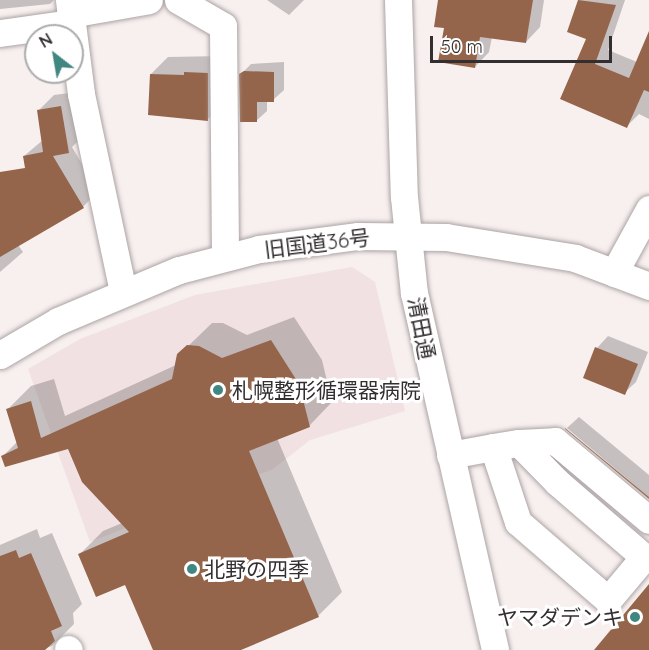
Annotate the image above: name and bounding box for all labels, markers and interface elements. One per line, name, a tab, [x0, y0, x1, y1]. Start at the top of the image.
north arrow	[24, 24, 84, 84]
scale bar	[433, 24, 614, 62]
text: N	[36, 29, 56, 52]
text: 50 m	[441, 35, 483, 58]
street label: 旧国道36号	[263, 224, 371, 262]
street label: 清田通	[404, 295, 440, 361]
place label: 札幌整形循環器病院	[232, 377, 421, 403]
marker: 札幌整形循環器病院	[209, 381, 227, 399]
place label: 北野の四季	[204, 556, 309, 582]
marker: 北野の四季	[185, 562, 199, 576]
place label: ヤマダデンキ	[497, 604, 623, 630]
marker: ヤマダデンキ	[628, 610, 642, 624]

